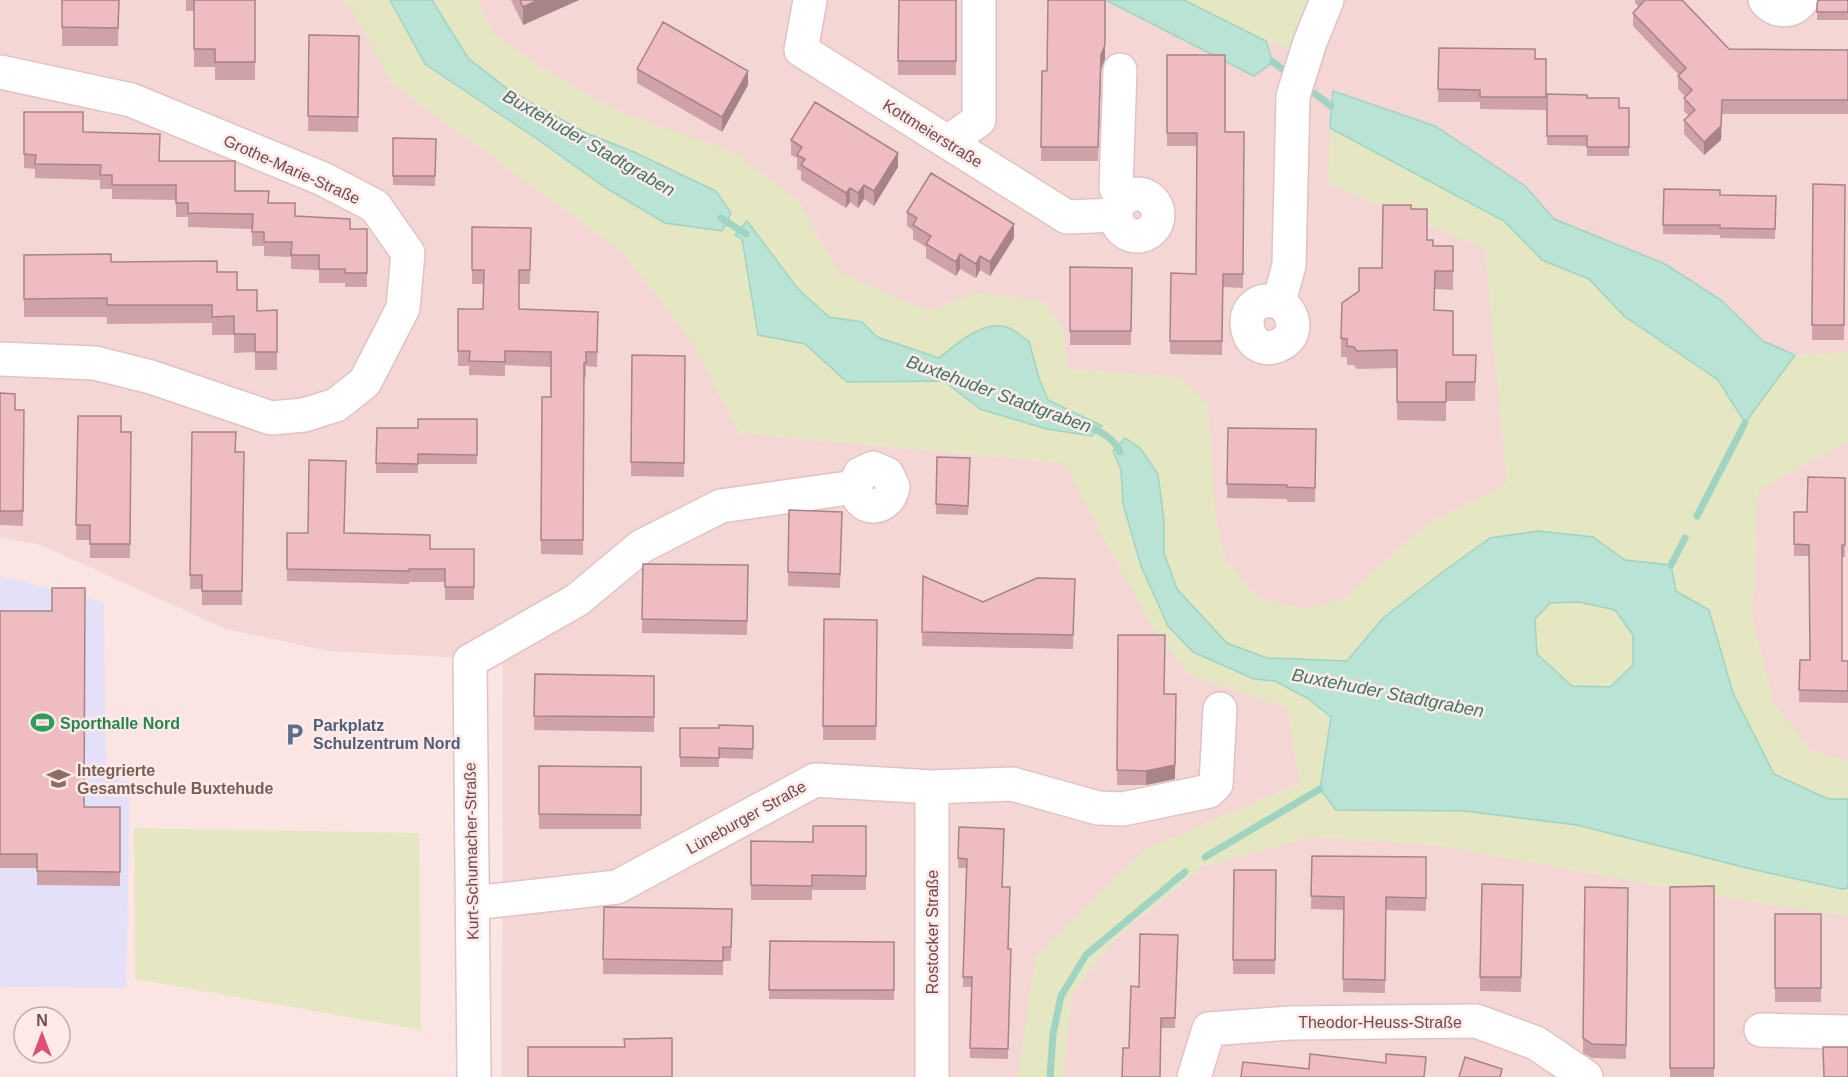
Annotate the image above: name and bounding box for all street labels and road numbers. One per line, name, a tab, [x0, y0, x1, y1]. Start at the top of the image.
street label: Kottmeierstraße	[880, 96, 986, 171]
street label: Grothe-Marie-Straße	[221, 132, 363, 207]
street label: Kurt-Schumacher-Straße	[461, 762, 482, 940]
street label: Lüneburger Straße	[683, 777, 809, 857]
street label: Rostocker Straße	[924, 870, 941, 994]
street label: Theodor-Heuss-Straße	[1298, 1014, 1462, 1031]

